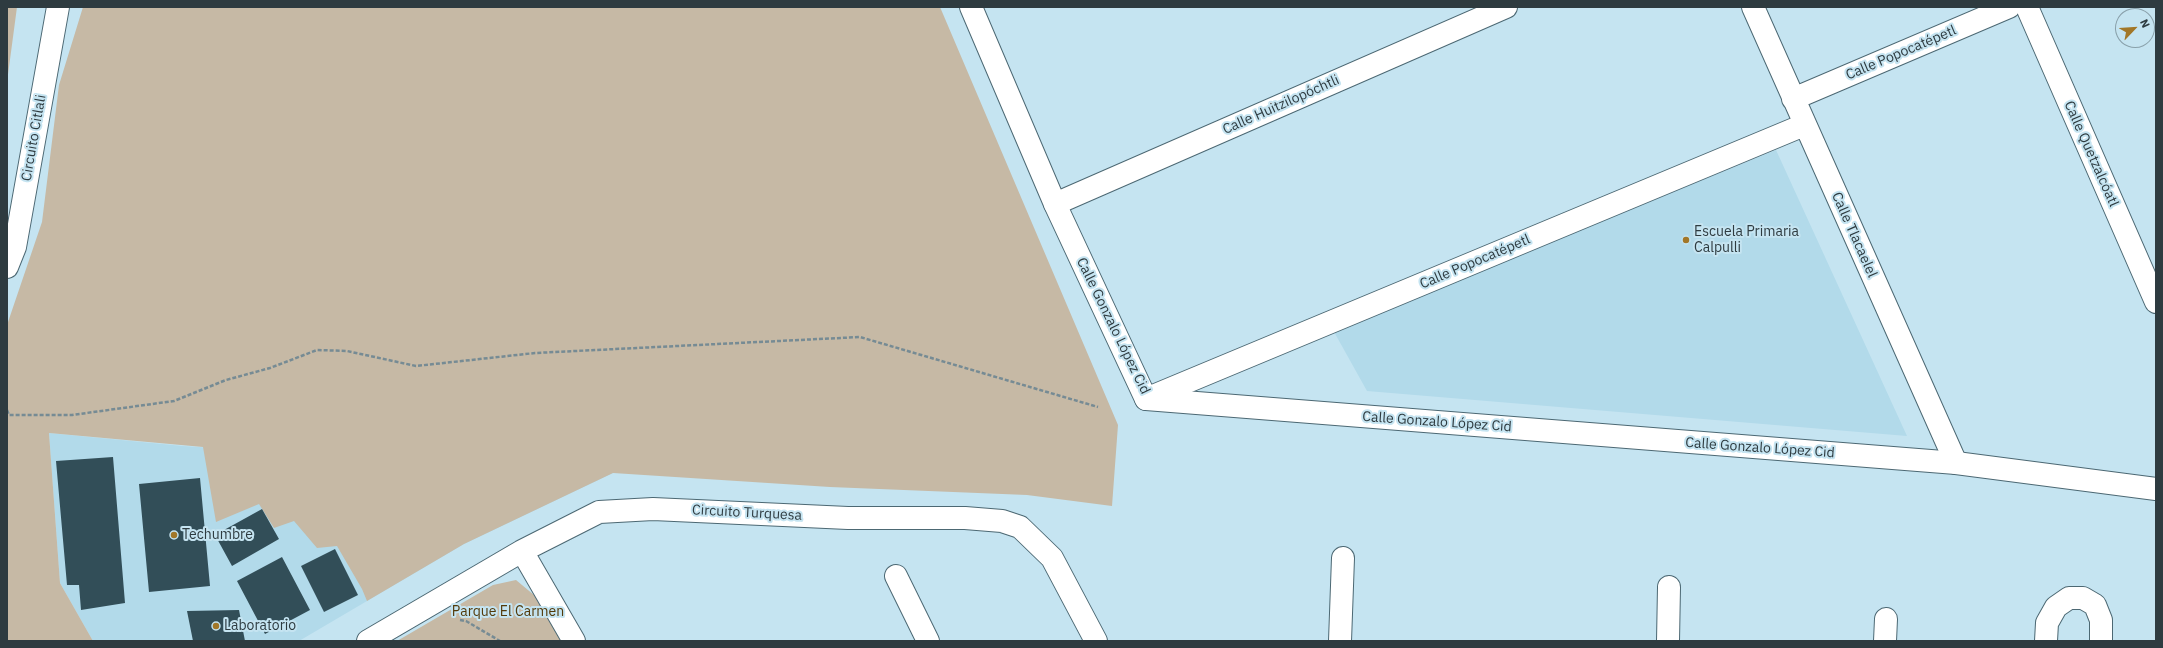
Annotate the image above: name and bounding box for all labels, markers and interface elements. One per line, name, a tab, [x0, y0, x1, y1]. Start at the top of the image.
north arrow	[2115, 8, 2155, 48]
text: N	[2137, 17, 2153, 30]
street label: Calle Popocatépetl	[1843, 22, 1959, 84]
street label: Calle Huitzilopóchtli	[1220, 72, 1342, 138]
street label: Circuito Citlali	[18, 93, 50, 183]
street label: Calle Quetzalcóatl	[2060, 99, 2122, 209]
street label: Calle Tlacaelel	[1828, 190, 1880, 280]
place label: Escuela Primaria Calpulli	[1694, 224, 1799, 256]
street label: Calle Popocatépetl	[1417, 231, 1533, 293]
marker: Escuela Primaria Calpulli	[1681, 235, 1691, 245]
street label: Calle Gonzalo López Cid	[1073, 255, 1153, 397]
street label: Calle Gonzalo López Cid	[1362, 408, 1512, 436]
street label: Calle Gonzalo López Cid	[1685, 434, 1835, 462]
street label: Circuito Turquesa	[692, 502, 802, 524]
place label: Techumbre	[182, 527, 253, 543]
marker: Techumbre	[169, 530, 179, 540]
park label: Parque El Carmen	[452, 604, 564, 620]
place label: Laboratorio	[224, 618, 296, 634]
marker: Laboratorio	[211, 621, 221, 631]

